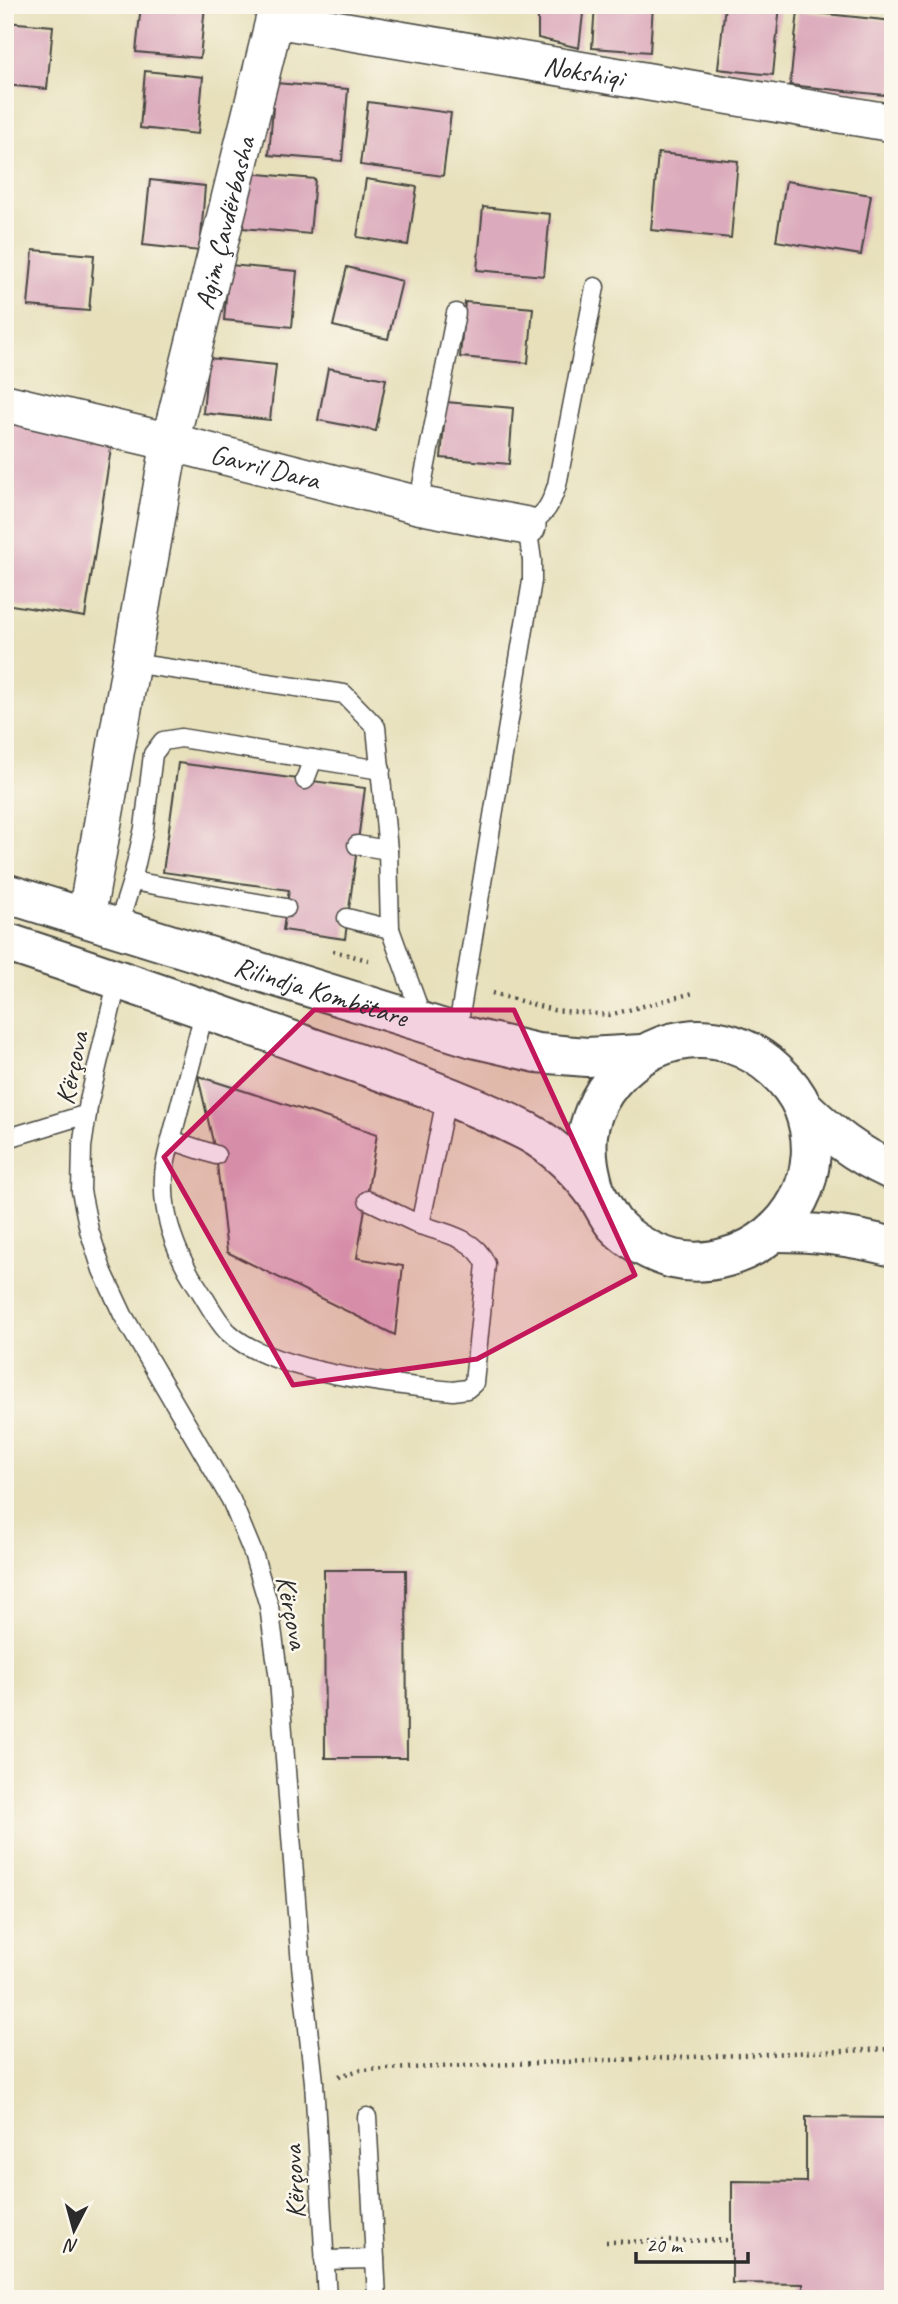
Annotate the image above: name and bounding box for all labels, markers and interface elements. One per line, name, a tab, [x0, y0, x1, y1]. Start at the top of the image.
street label: Nokshiqi	[541, 48, 630, 96]
street label: Agim Çavdërbasha	[186, 132, 263, 313]
street label: Gavril Dara	[207, 436, 325, 498]
street label: Rilindja Kombëtare	[230, 948, 414, 1035]
street label: Kërçova	[47, 1027, 97, 1108]
street label: Kërçova	[268, 1573, 317, 1653]
street label: Kërçova	[274, 2143, 313, 2220]
north arrow	[38, 2196, 108, 2266]
scale bar	[636, 2220, 748, 2264]
text: 20 m	[646, 2232, 684, 2258]
text: N	[62, 2233, 79, 2258]

